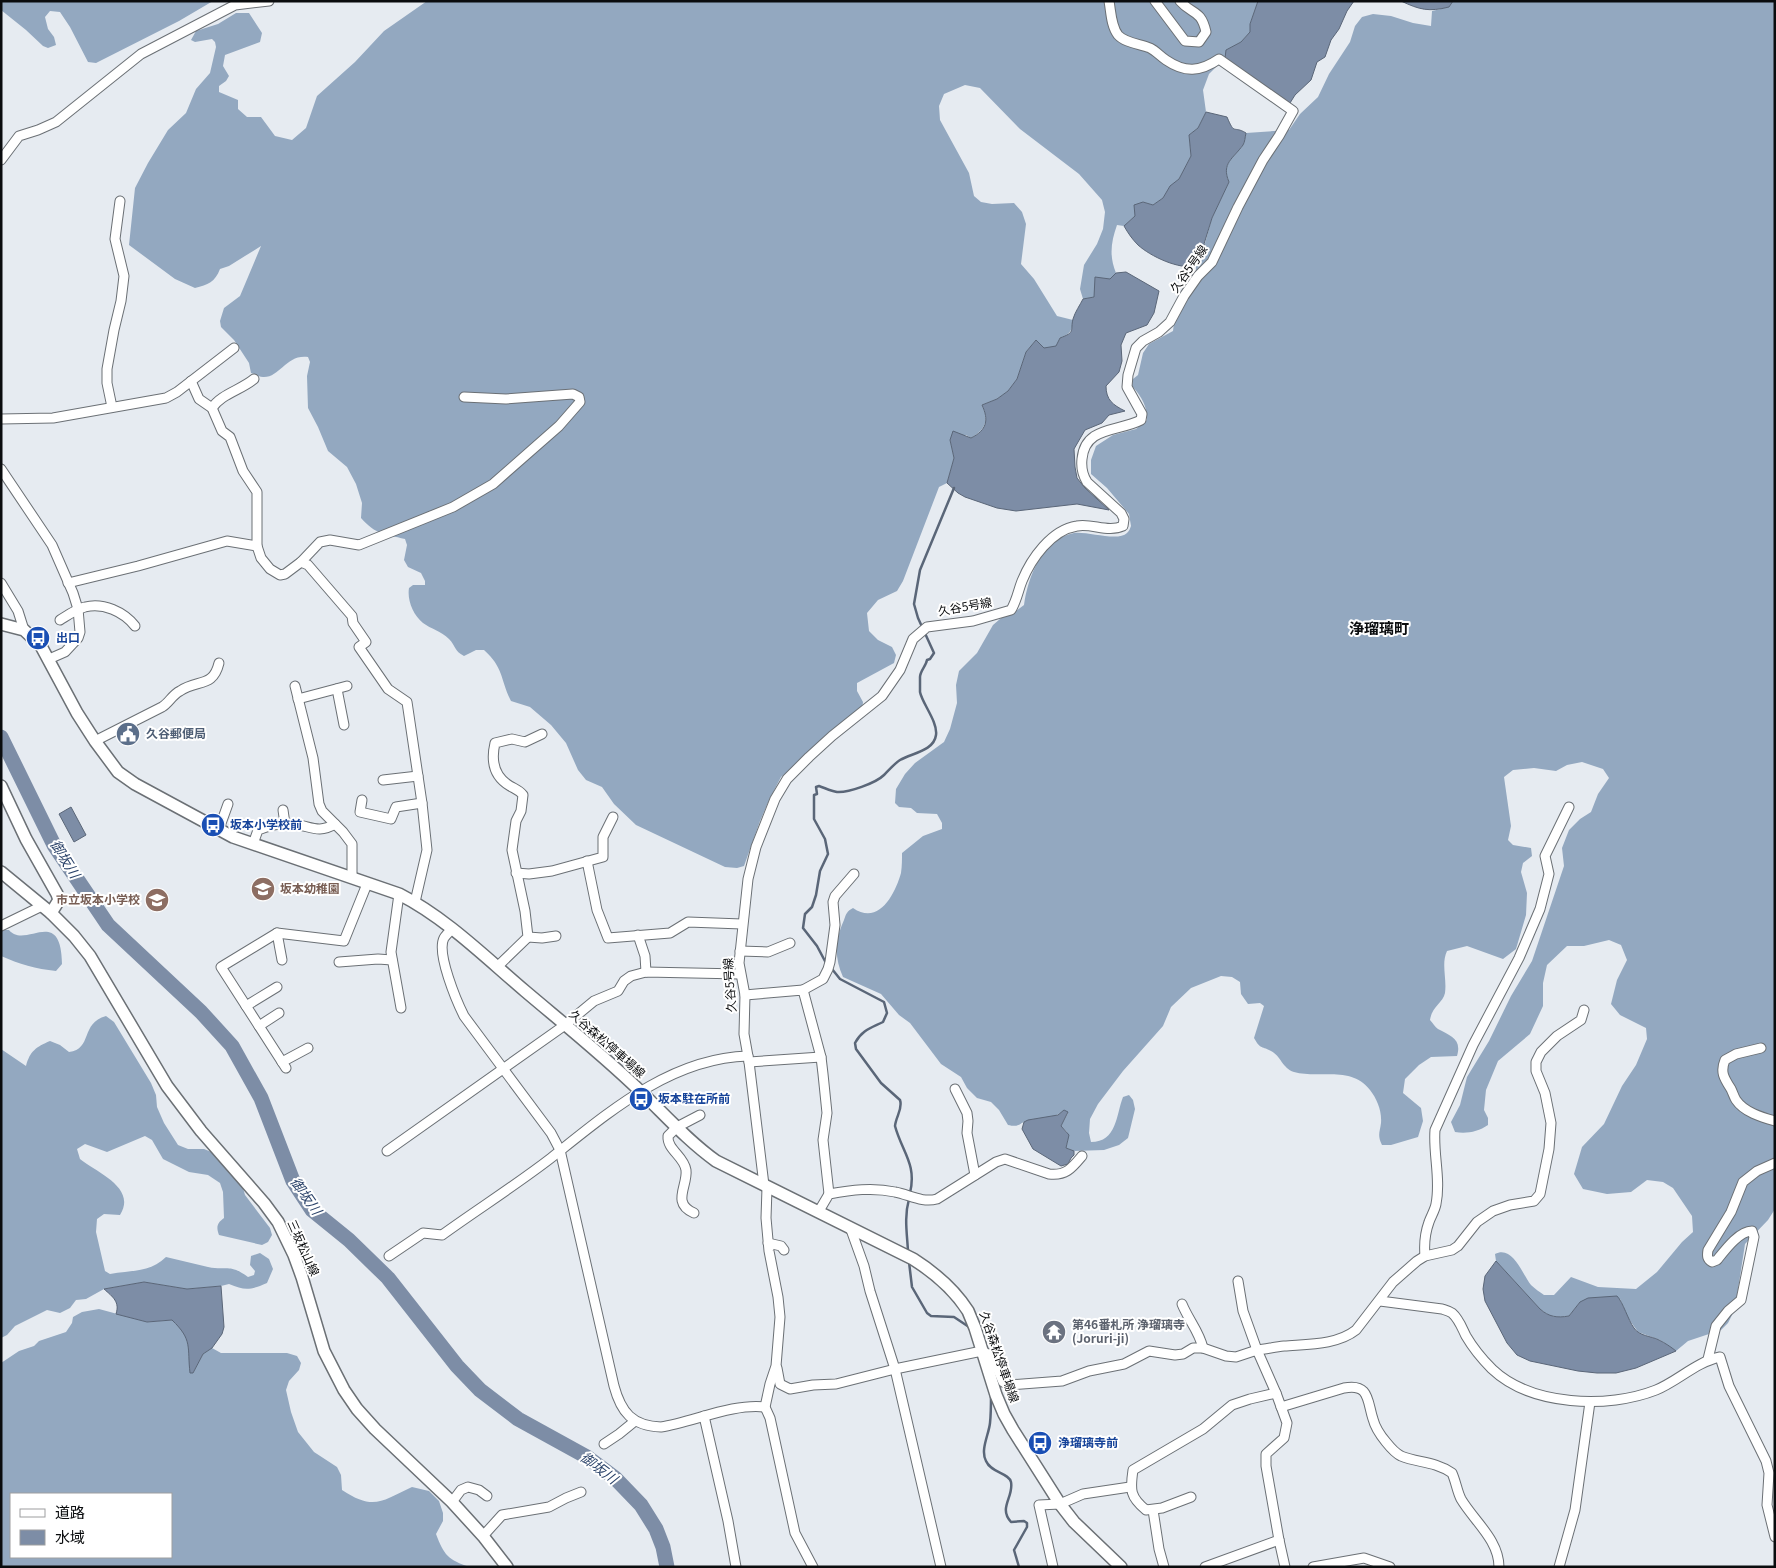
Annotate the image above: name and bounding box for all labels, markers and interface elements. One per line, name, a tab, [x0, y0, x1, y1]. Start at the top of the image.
street label: 久谷5号線	[1165, 241, 1210, 295]
street label: 久谷5号線	[936, 592, 993, 619]
district label: 浄瑠璃町	[1349, 617, 1409, 638]
bus stop icon: 出口	[25, 625, 51, 651]
place label: 出口	[56, 628, 80, 645]
public building icon: 久谷郵便局	[115, 721, 141, 747]
place label: 久谷郵便局	[146, 724, 206, 741]
bus stop icon: 坂本小学校前	[200, 812, 226, 838]
place label: 坂本小学校前	[230, 815, 302, 832]
water label: 御坂川	[46, 835, 87, 883]
school or university icon: 坂本幼稚園	[250, 876, 276, 902]
place label: 坂本幼稚園	[280, 879, 340, 896]
school or university icon: 市立坂本小学校	[144, 887, 170, 913]
place label: 市立坂本小学校	[56, 890, 140, 907]
street label: 久谷5号線	[718, 957, 739, 1013]
street label: 久谷森松停車場線	[566, 1005, 650, 1081]
bus stop icon: 坂本駐在所前	[628, 1086, 654, 1112]
place label: 坂本駐在所前	[658, 1089, 730, 1106]
water label: 御坂川	[287, 1172, 328, 1220]
street label: 三坂松山線	[284, 1217, 324, 1278]
street label: 久谷森松停車場線	[977, 1308, 1024, 1405]
place label: 第46番札所 浄瑠璃寺 (Joruri-ji)	[1072, 1315, 1185, 1346]
temple icon: 第46番札所 浄瑠璃寺 (Joruri-ji)	[1041, 1319, 1067, 1345]
bus stop icon: 浄瑠璃寺前	[1027, 1430, 1053, 1456]
place label: 浄瑠璃寺前	[1058, 1433, 1118, 1450]
water label: 御坂川	[577, 1447, 624, 1489]
legend	[10, 1493, 172, 1558]
text: 道路	[55, 1501, 85, 1522]
text: 水域	[55, 1526, 85, 1547]

